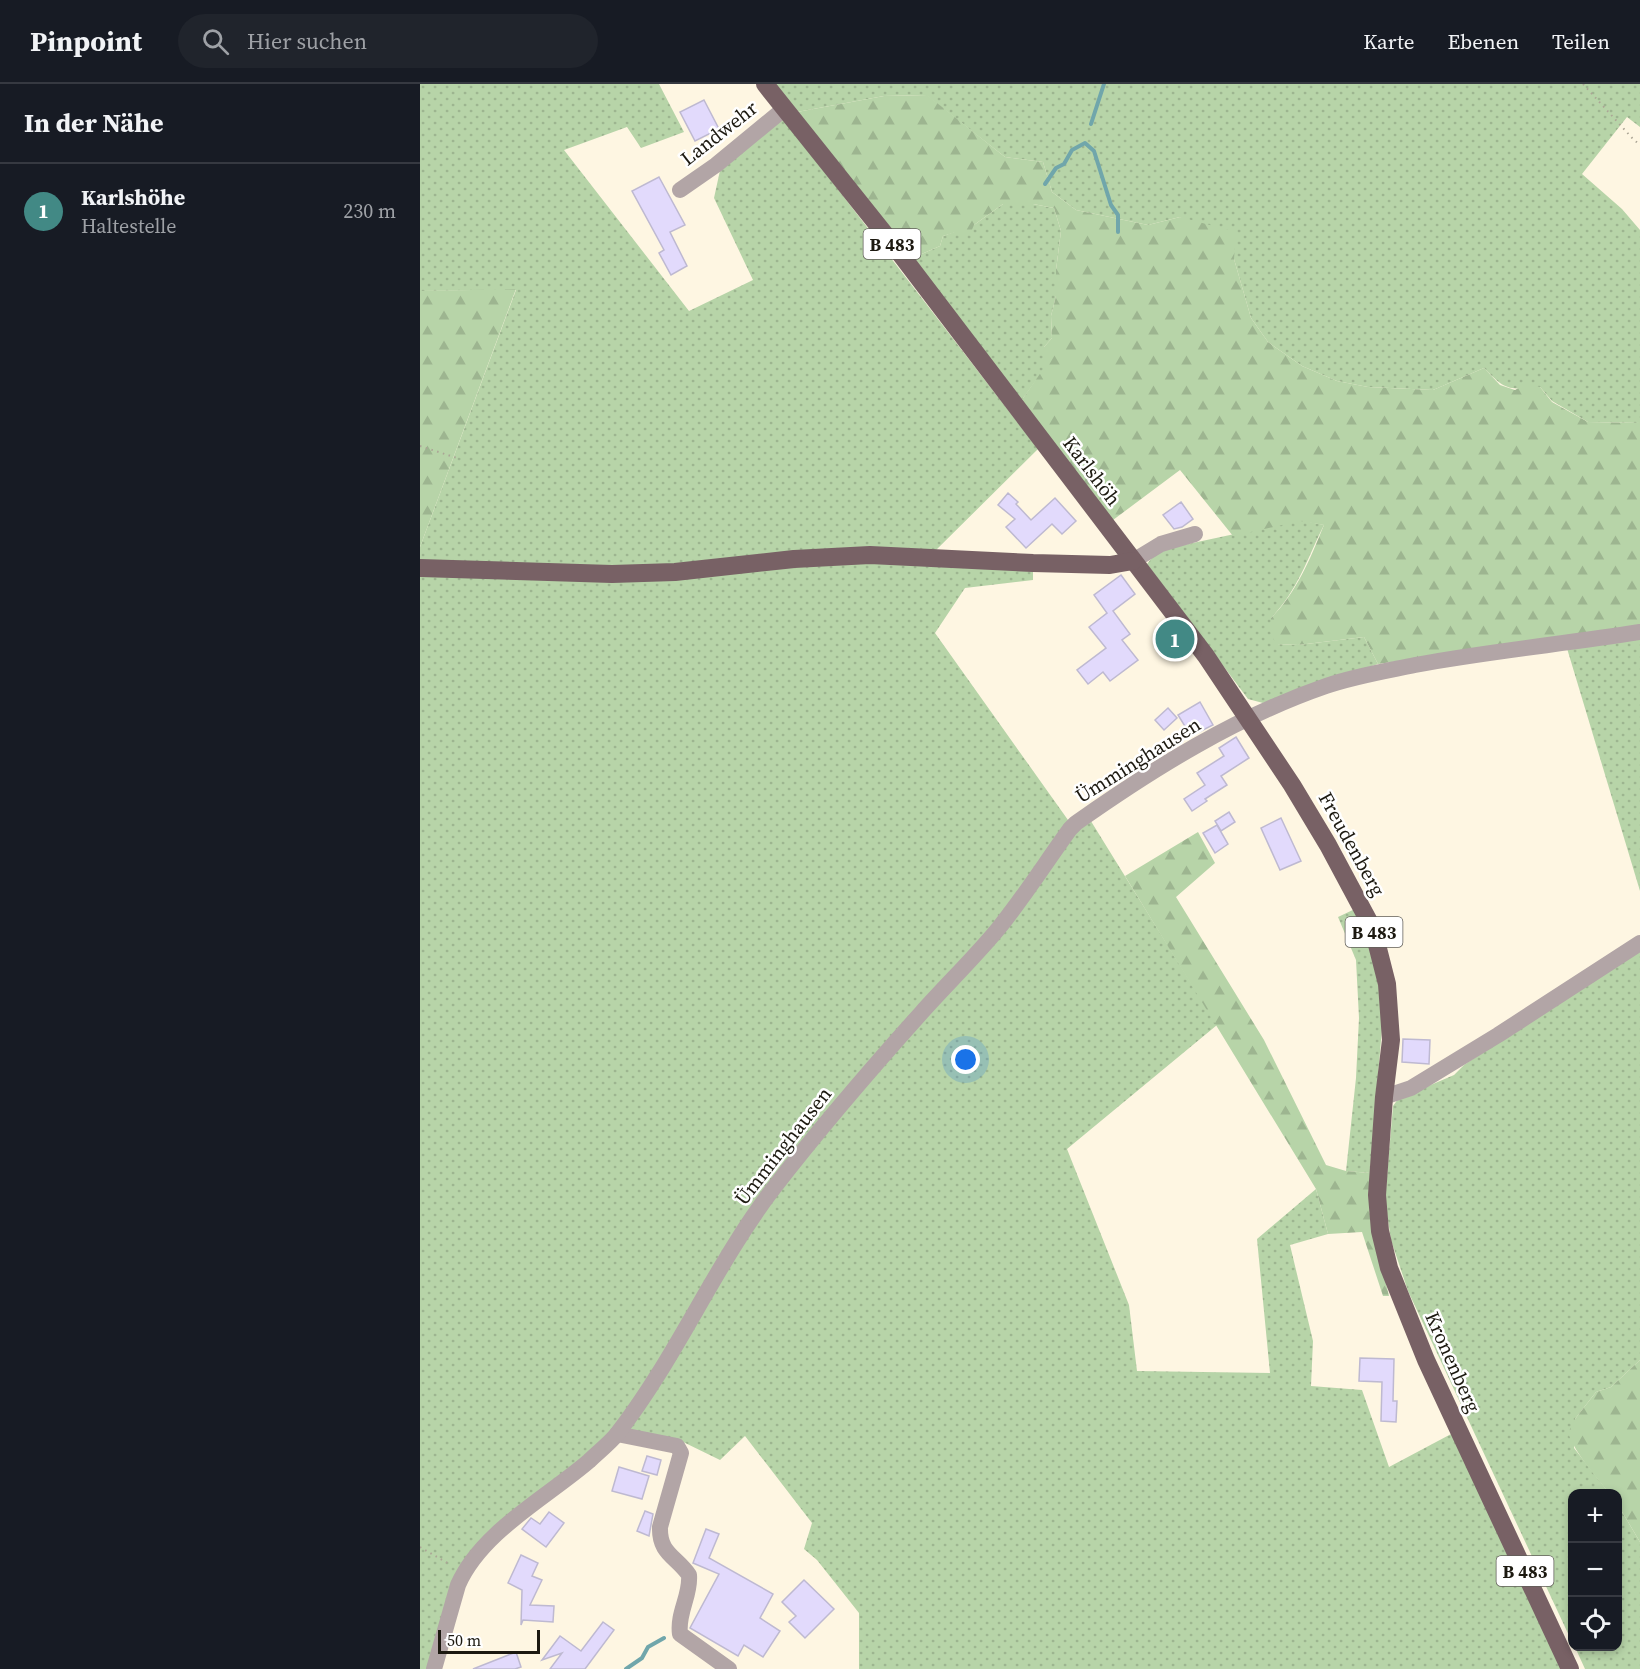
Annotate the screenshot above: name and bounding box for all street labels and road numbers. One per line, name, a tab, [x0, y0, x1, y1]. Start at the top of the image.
street label: Landwehr	[675, 94, 764, 172]
road number: B 483	[864, 229, 920, 259]
street label: Karlshöh	[1057, 430, 1127, 512]
street label: Ümminghausen	[1070, 710, 1206, 810]
street label: Freudenberg	[1312, 787, 1392, 901]
road number: B 483	[1346, 917, 1402, 947]
street label: Ümminghausen	[728, 1081, 838, 1211]
street label: Kronenberg	[1418, 1307, 1488, 1417]
road number: B 483	[1496, 1556, 1554, 1586]

